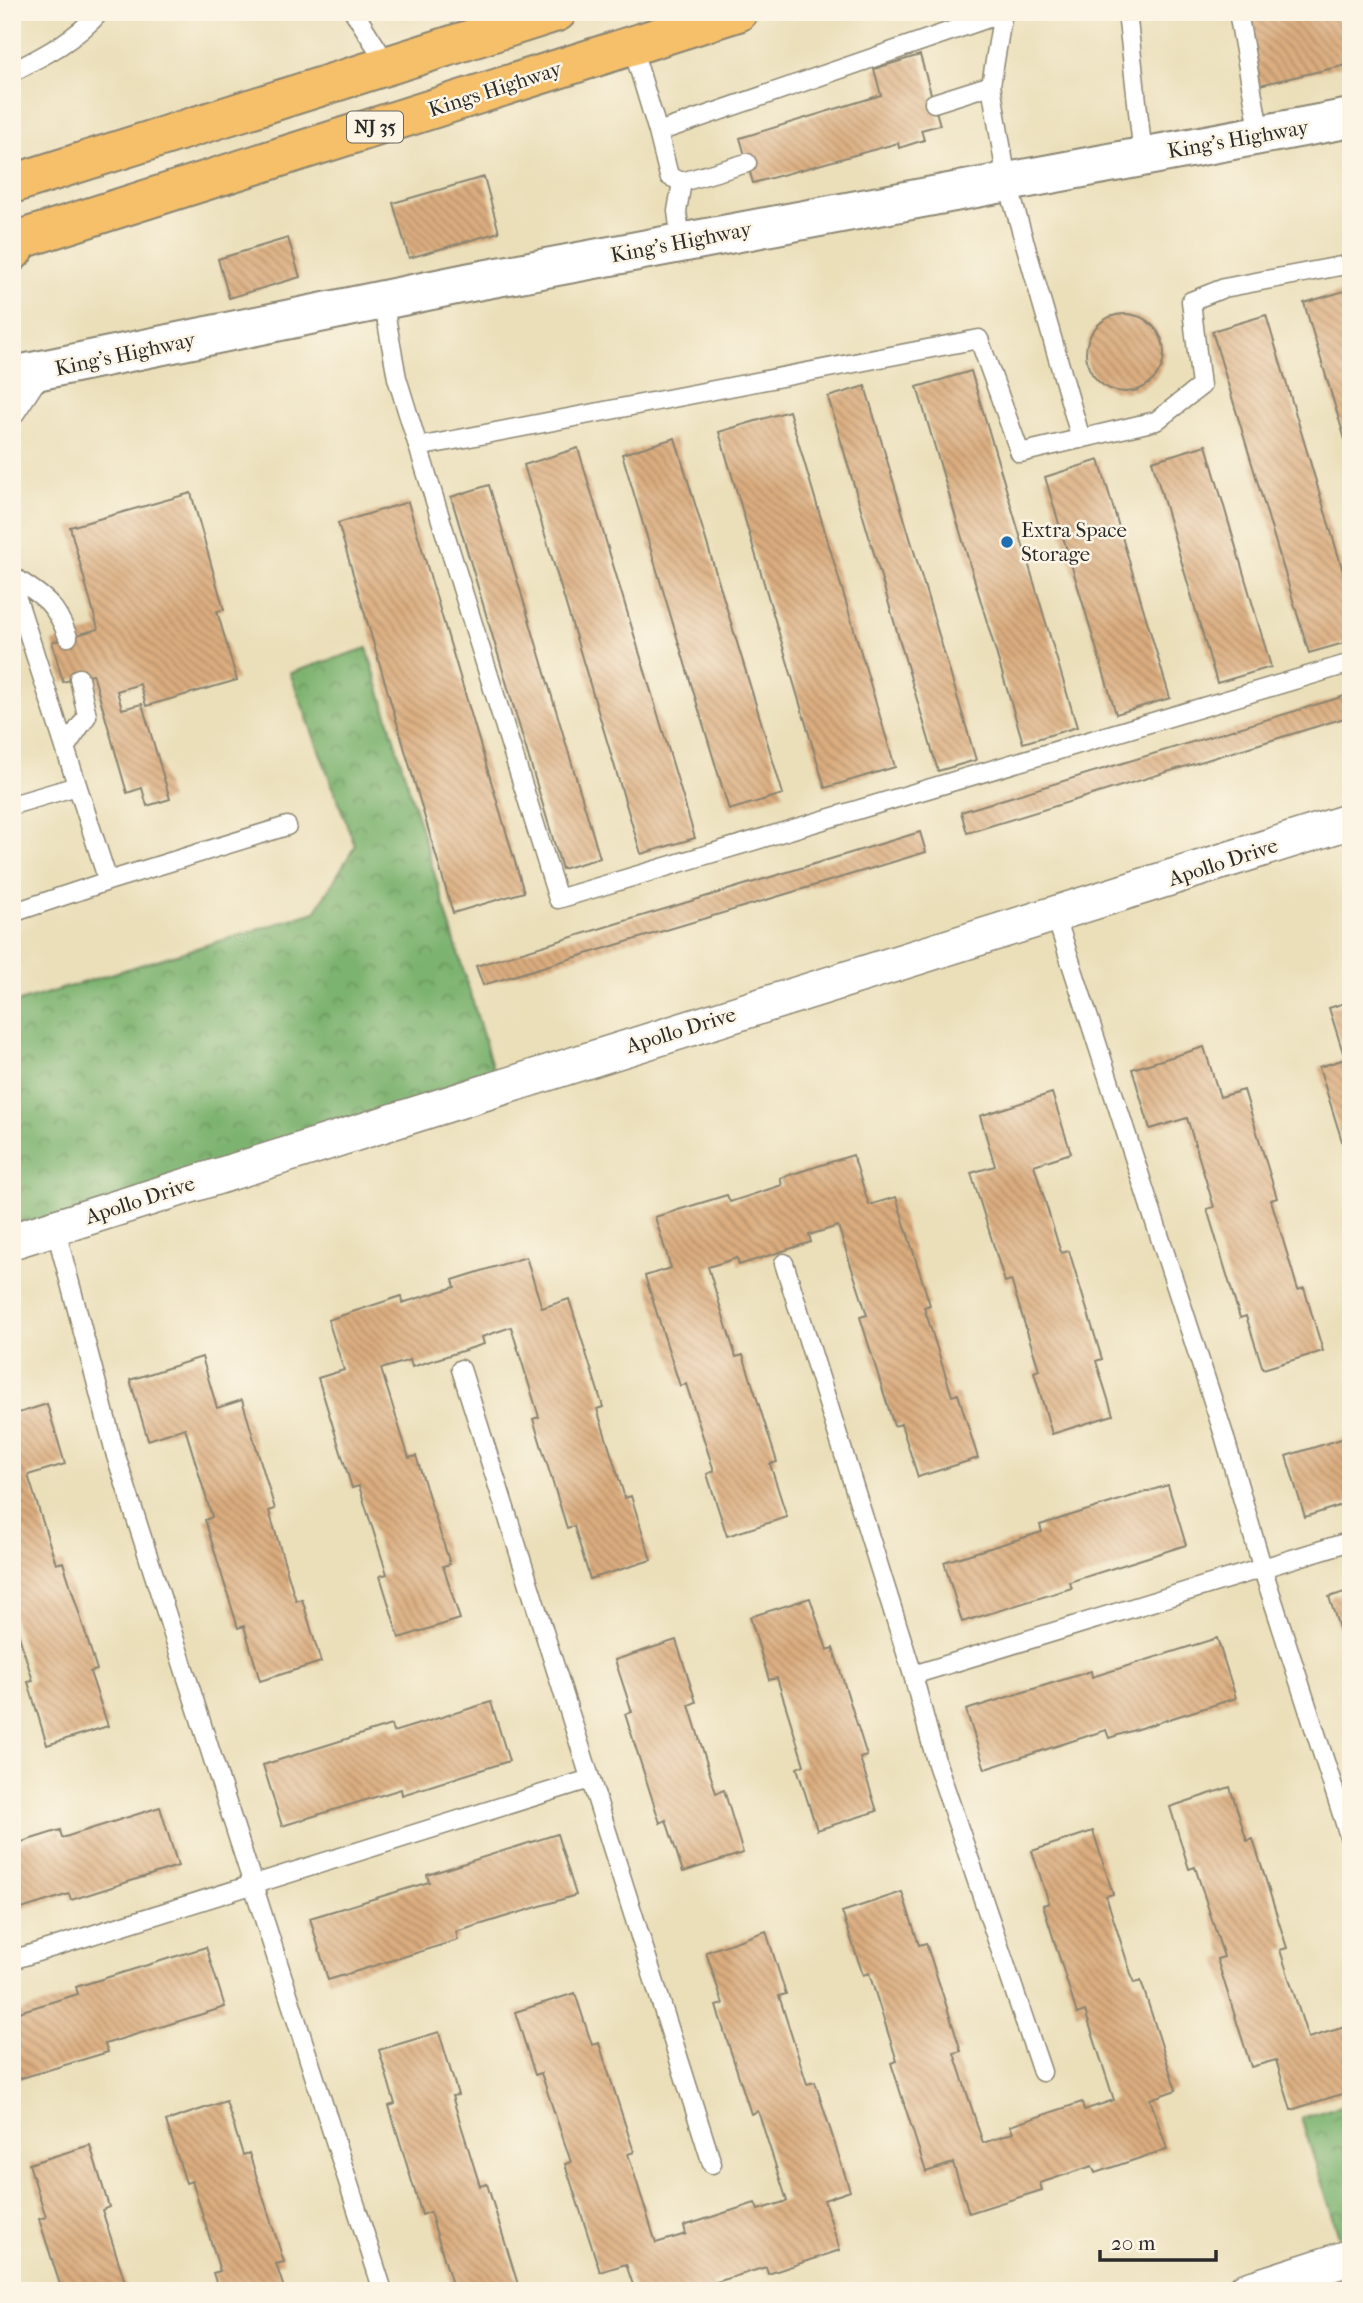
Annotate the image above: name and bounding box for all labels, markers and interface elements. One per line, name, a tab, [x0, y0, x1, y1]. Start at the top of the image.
street label: Kings Highway	[425, 56, 565, 122]
road number: NJ 35	[347, 111, 403, 142]
street label: King's Highway	[1166, 115, 1311, 163]
street label: King's Highway	[609, 216, 754, 267]
street label: King's Highway	[53, 327, 198, 381]
place label: Extra Space Storage	[1021, 518, 1127, 566]
marker: Extra Space Storage	[999, 534, 1015, 550]
street label: Apollo Drive	[1164, 833, 1281, 891]
street label: Apollo Drive	[622, 1002, 739, 1058]
street label: Apollo Drive	[81, 1171, 198, 1229]
scale bar	[1100, 2219, 1216, 2263]
text: 20 m	[1111, 2231, 1156, 2255]

